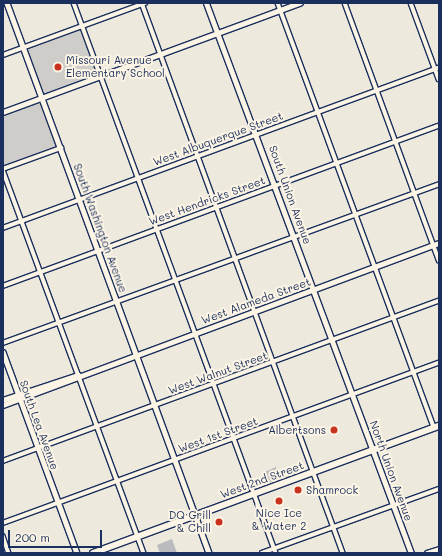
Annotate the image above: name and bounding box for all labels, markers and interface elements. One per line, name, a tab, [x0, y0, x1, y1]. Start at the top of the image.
place label: Missouri Avenue Elementary School	[66, 54, 165, 80]
marker: Missouri Avenue Elementary School	[53, 62, 63, 72]
street label: West Albuquerque Street	[151, 109, 285, 169]
street label: South Union Avenue	[266, 144, 314, 246]
street label: South Washington Avenue	[71, 162, 129, 294]
street label: West Hendricks Street	[147, 174, 267, 228]
street label: West Alameda Street	[200, 275, 312, 327]
street label: West Walnut Street	[166, 349, 270, 397]
street label: South Lea Avenue	[17, 378, 61, 472]
street label: West 1st Street	[176, 414, 260, 456]
street label: North Union Avenue	[367, 419, 415, 523]
place label: Albertsons	[268, 423, 326, 437]
marker: Albertsons	[329, 425, 339, 435]
street label: West 2nd Street	[218, 459, 306, 501]
place label: Shamrock	[306, 483, 358, 497]
marker: Shamrock	[293, 485, 303, 495]
marker: Nice Ice & Water 2	[274, 496, 284, 506]
place label: Nice Ice & Water 2	[252, 507, 306, 533]
place label: DQ Grill & Chill	[169, 509, 211, 535]
marker: DQ Grill & Chill	[214, 517, 224, 527]
scale bar	[10, 522, 104, 548]
text: 200 m	[15, 529, 50, 545]

